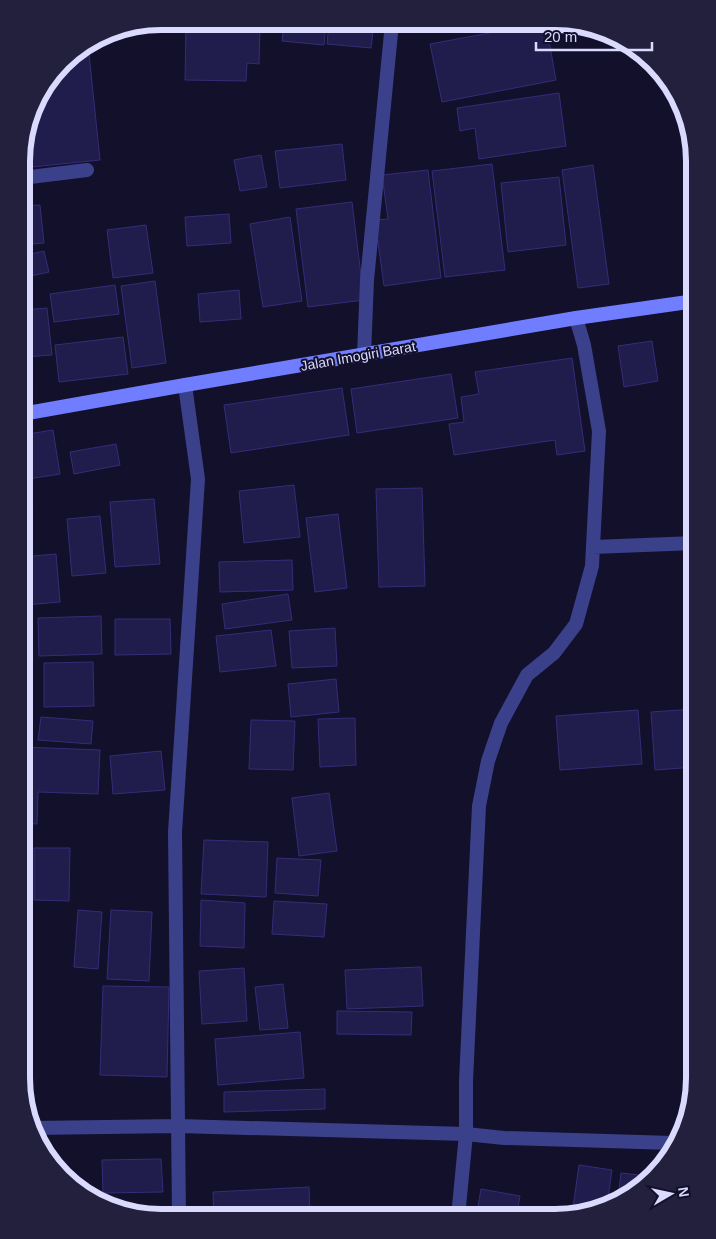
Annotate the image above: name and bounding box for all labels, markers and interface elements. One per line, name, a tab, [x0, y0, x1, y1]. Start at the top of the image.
scale bar	[536, 20, 652, 52]
text: 20 m	[544, 28, 577, 45]
street label: Jalan Imogiri Barat	[299, 338, 417, 374]
north arrow	[646, 1169, 696, 1219]
text: N	[675, 1186, 693, 1198]

